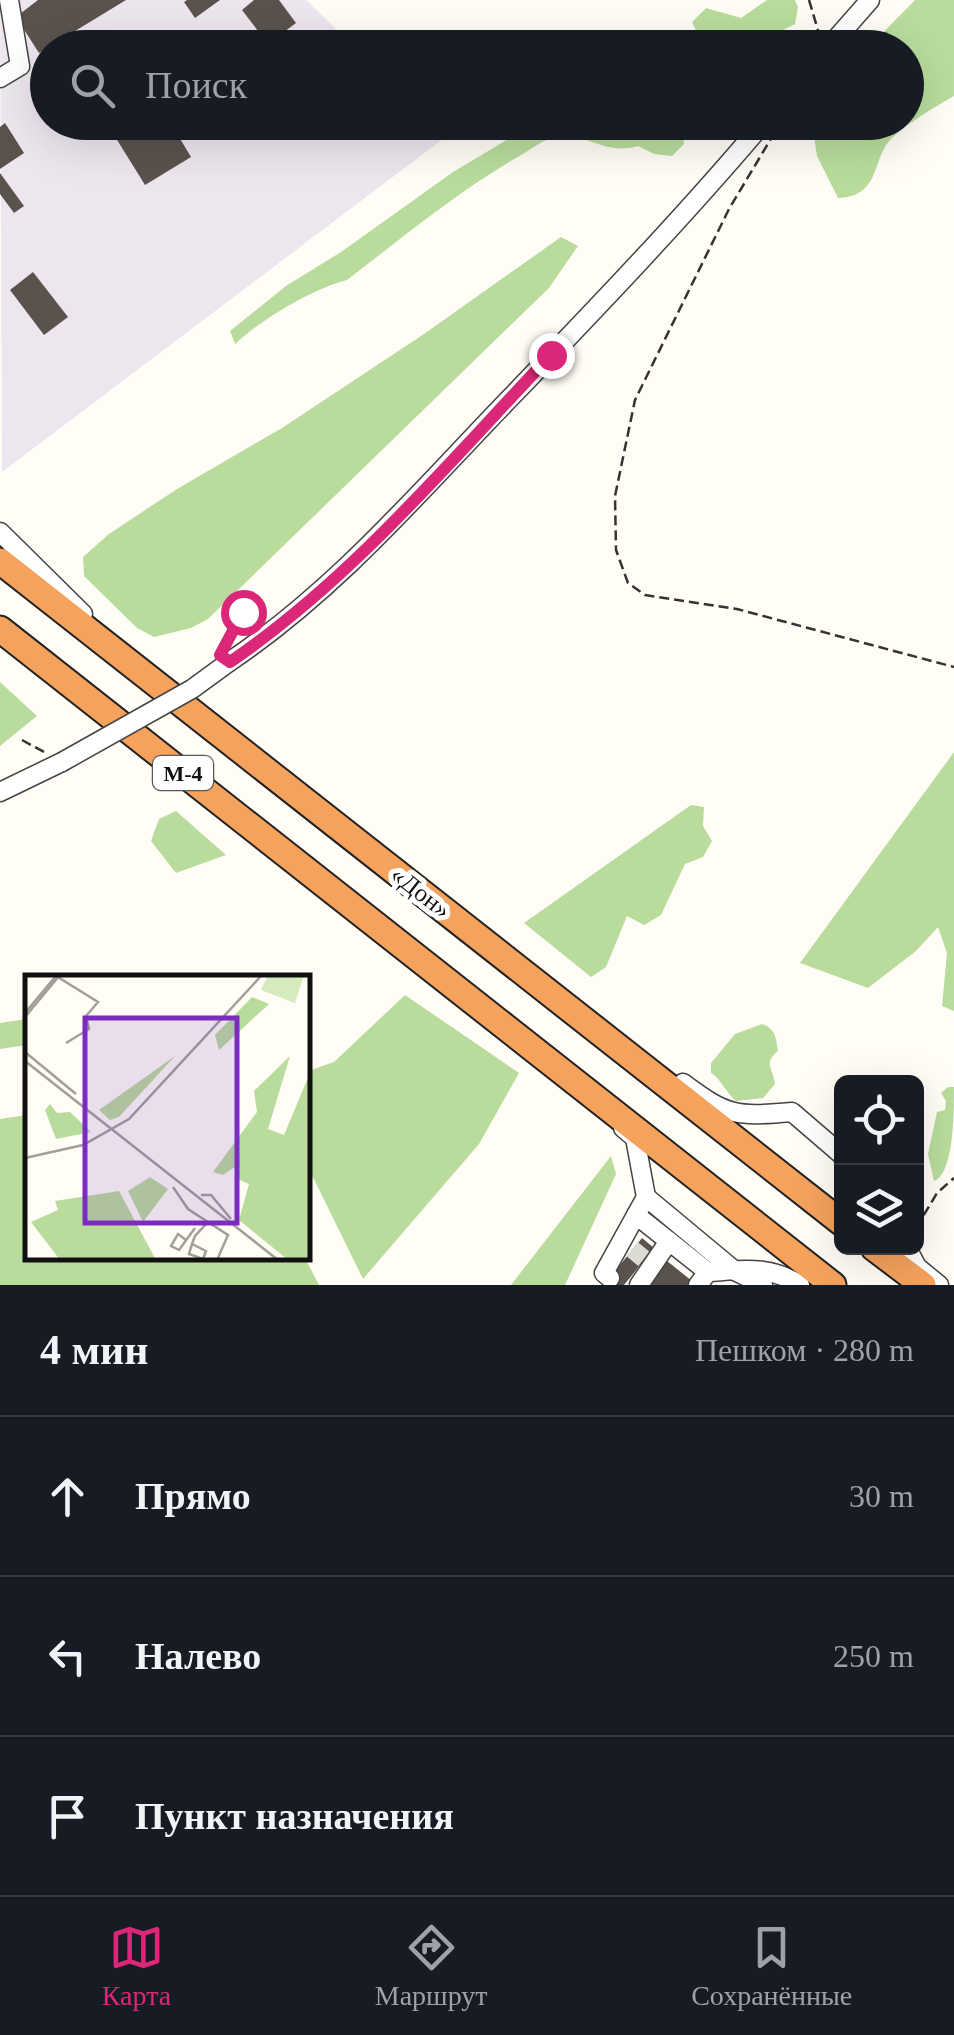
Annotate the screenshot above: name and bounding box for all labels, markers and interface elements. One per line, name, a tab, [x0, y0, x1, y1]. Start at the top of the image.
search box	[30, 30, 924, 140]
icon: search	[65, 58, 120, 113]
text: Поиск	[145, 64, 247, 106]
route end	[529, 333, 575, 379]
route start	[221, 590, 267, 636]
road number: М-4	[153, 756, 213, 790]
street label: «Дон»	[386, 860, 456, 924]
inset map	[25, 975, 310, 1260]
map controls	[834, 1075, 924, 1255]
button: locate	[834, 1075, 924, 1165]
button: layers	[834, 1165, 924, 1255]
text: 4 мин	[40, 1327, 149, 1373]
text: Пешком · 280 m	[695, 1332, 914, 1368]
icon: ahead	[40, 1469, 95, 1524]
text: Прямо	[135, 1475, 251, 1517]
text: 30 m	[849, 1478, 914, 1514]
icon: left	[40, 1629, 95, 1684]
text: Налево	[135, 1635, 261, 1677]
text: 250 m	[833, 1638, 914, 1674]
icon: arrive	[40, 1789, 95, 1844]
text: Пункт назначения	[135, 1795, 454, 1837]
tab: Карта	[102, 1920, 171, 2012]
tab: Маршрут	[375, 1920, 488, 2012]
tab: Сохранённые	[691, 1920, 852, 2012]

